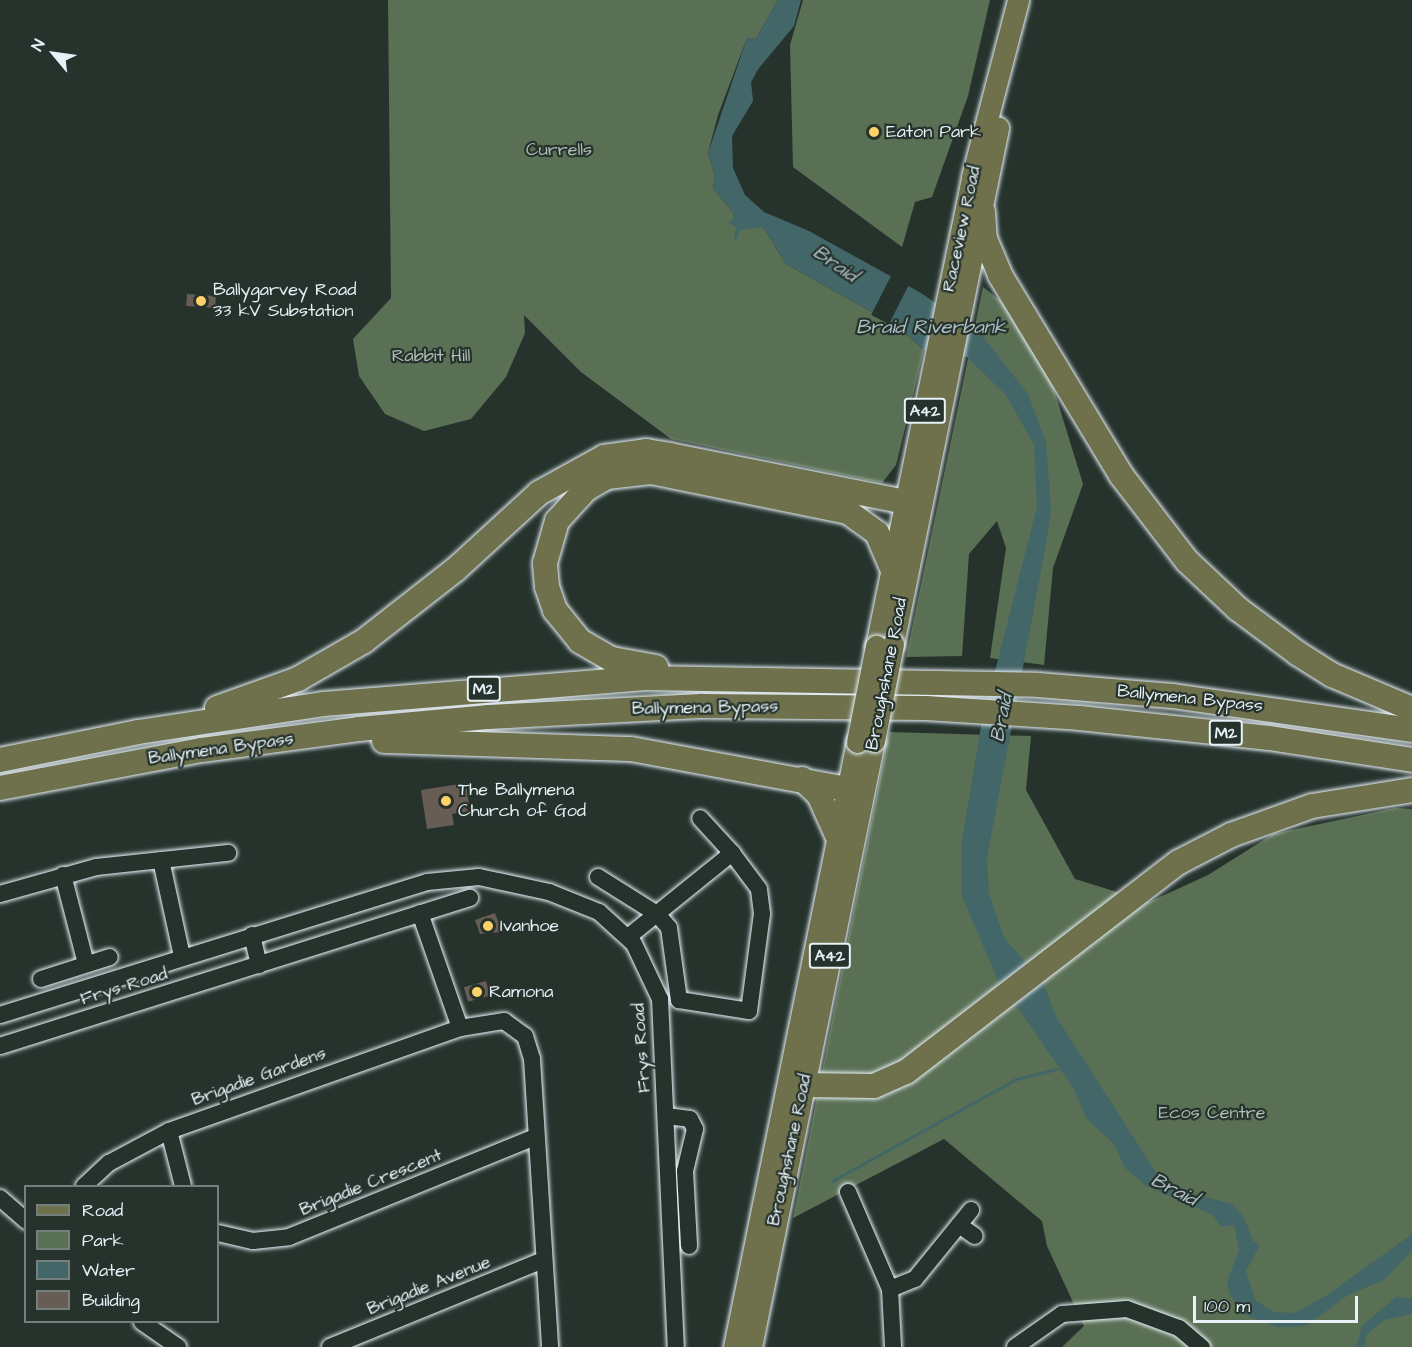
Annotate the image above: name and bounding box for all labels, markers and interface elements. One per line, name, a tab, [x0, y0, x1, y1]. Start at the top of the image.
north arrow	[24, 24, 84, 84]
text: N	[26, 36, 50, 55]
place label: Eaton Park	[886, 121, 981, 143]
marker: Eaton Park	[867, 125, 881, 139]
park label: Currells	[526, 139, 592, 161]
street label: Raceview Road	[938, 164, 986, 294]
water label: Braid	[808, 240, 862, 288]
place label: Ballygarvey Road 33 kV Substation	[213, 280, 356, 322]
marker: Ballygarvey Road 33 kV Substation	[194, 294, 208, 308]
water label: Braid Riverbank	[856, 315, 1006, 339]
park label: Rabbit Hill	[392, 345, 470, 367]
road number: A42	[902, 398, 948, 424]
street label: Broughshane Road	[862, 596, 912, 752]
road number: M2	[466, 676, 502, 702]
street label: Ballymena Bypass	[1116, 681, 1264, 717]
water label: Braid	[986, 692, 1018, 744]
street label: Ballymena Bypass	[632, 696, 778, 720]
road number: M2	[1208, 720, 1244, 746]
street label: Ballymena Bypass	[147, 728, 295, 770]
place label: The Ballymena Church of God	[458, 780, 586, 822]
marker: The Ballymena Church of God	[439, 794, 453, 808]
place label: Ivanhoe	[500, 915, 559, 937]
marker: Ivanhoe	[481, 919, 495, 933]
road number: A42	[808, 943, 852, 969]
street label: Frys Road	[78, 964, 170, 1010]
place label: Ramona	[489, 981, 553, 1003]
marker: Ramona	[470, 985, 484, 999]
street label: Frys Road	[628, 1002, 656, 1094]
street label: Brigadie Gardens	[189, 1043, 329, 1111]
street label: Broughshane Road	[763, 1072, 817, 1228]
park label: Ecos Centre	[1159, 1102, 1265, 1124]
street label: Brigadie Crescent	[297, 1145, 445, 1221]
water label: Braid	[1147, 1168, 1201, 1212]
legend	[24, 1185, 219, 1323]
text: Road	[82, 1198, 123, 1223]
text: Park	[82, 1228, 124, 1253]
street label: Brigadie Avenue	[364, 1251, 494, 1321]
text: Water	[82, 1258, 135, 1283]
scale bar	[1196, 1284, 1361, 1322]
text: Building	[82, 1288, 140, 1313]
text: 100 m	[1204, 1294, 1250, 1319]

